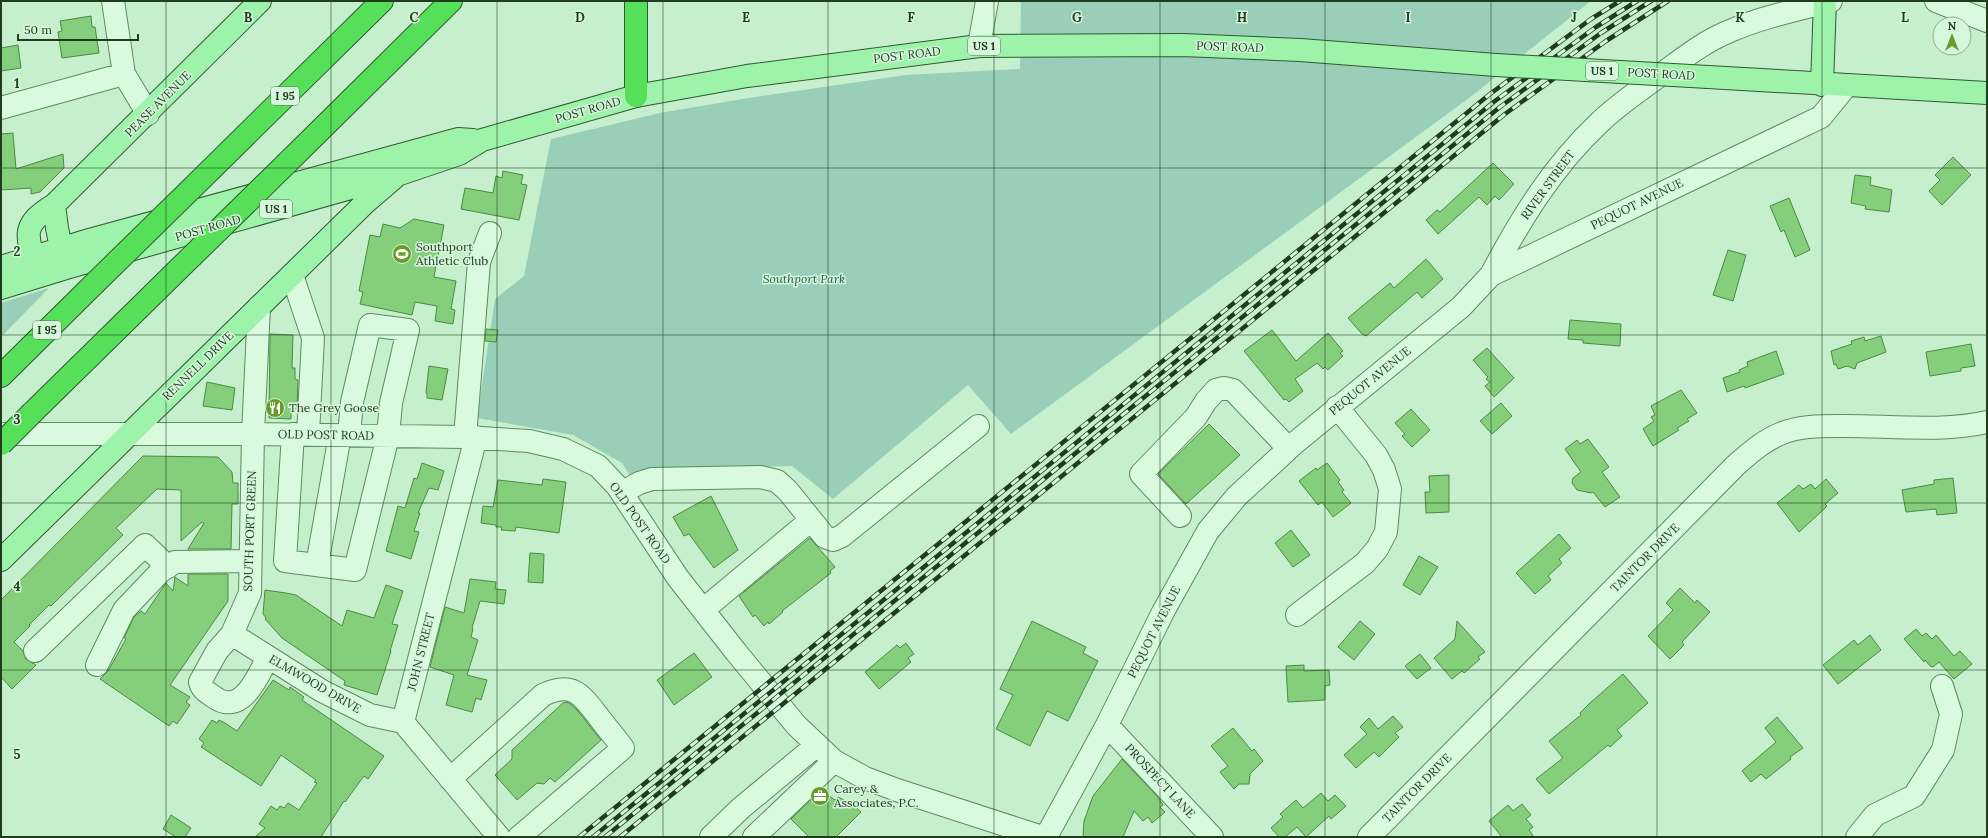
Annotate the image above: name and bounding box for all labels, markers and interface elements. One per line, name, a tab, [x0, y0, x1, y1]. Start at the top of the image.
text: B	[244, 9, 253, 26]
text: C	[410, 9, 419, 26]
text: D	[575, 9, 585, 26]
text: E	[742, 9, 750, 26]
text: F	[907, 9, 915, 26]
text: G	[1072, 9, 1082, 26]
text: H	[1237, 9, 1247, 26]
text: I	[1405, 9, 1411, 26]
text: J	[1571, 9, 1577, 26]
text: K	[1735, 9, 1745, 26]
text: L	[1901, 9, 1909, 26]
scale bar	[18, 16, 138, 42]
north arrow	[1932, 16, 1972, 56]
text: N	[1948, 19, 1957, 33]
text: 50 m	[24, 22, 52, 37]
road number: US 1	[968, 37, 1000, 55]
street label: POST ROAD	[1196, 38, 1264, 55]
street label: POST ROAD	[872, 43, 942, 66]
road number: US 1	[1586, 62, 1618, 80]
street label: POST ROAD	[1627, 64, 1695, 83]
street label: PEASE AVENUE	[121, 67, 194, 140]
text: 1	[14, 75, 20, 92]
road number: I 95	[271, 87, 299, 105]
street label: POST ROAD	[553, 93, 623, 126]
street label: RIVER STREET	[1517, 147, 1578, 222]
street label: PEQUOT AVENUE	[1588, 175, 1686, 233]
road number: US 1	[260, 200, 292, 218]
street label: POST ROAD	[173, 211, 243, 244]
place label: Southport Athletic Club	[415, 239, 488, 268]
text: 2	[14, 243, 21, 260]
sports icon: Southport Athletic Club	[391, 243, 413, 265]
park label: Southport Park	[763, 271, 845, 286]
road number: I 95	[33, 321, 61, 339]
street label: RENNELL DRIVE	[159, 328, 236, 403]
street label: PEQUOT AVENUE	[1326, 343, 1414, 418]
restaurant icon: The Grey Goose	[264, 397, 286, 419]
place label: The Grey Goose	[289, 400, 379, 415]
text: 3	[13, 411, 21, 428]
street label: OLD POST ROAD	[278, 426, 374, 443]
street label: SOUTH PORT GREEN	[240, 470, 259, 592]
street label: OLD POST ROAD	[607, 479, 674, 566]
street label: TAINTOR DRIVE	[1607, 520, 1682, 595]
text: 4	[13, 578, 21, 595]
street label: PEQUOT AVENUE	[1124, 583, 1183, 680]
street label: JOHN STREET	[403, 611, 438, 694]
street label: ELMWOOD DRIVE	[267, 651, 364, 716]
street label: PROSPECT LANE	[1122, 740, 1199, 821]
text: 5	[13, 746, 21, 763]
street label: TAINTOR DRIVE	[1379, 750, 1454, 825]
place label: Carey & Associates, P.C.	[833, 781, 919, 810]
office icon: Carey & Associates, P.C.	[809, 785, 831, 807]

